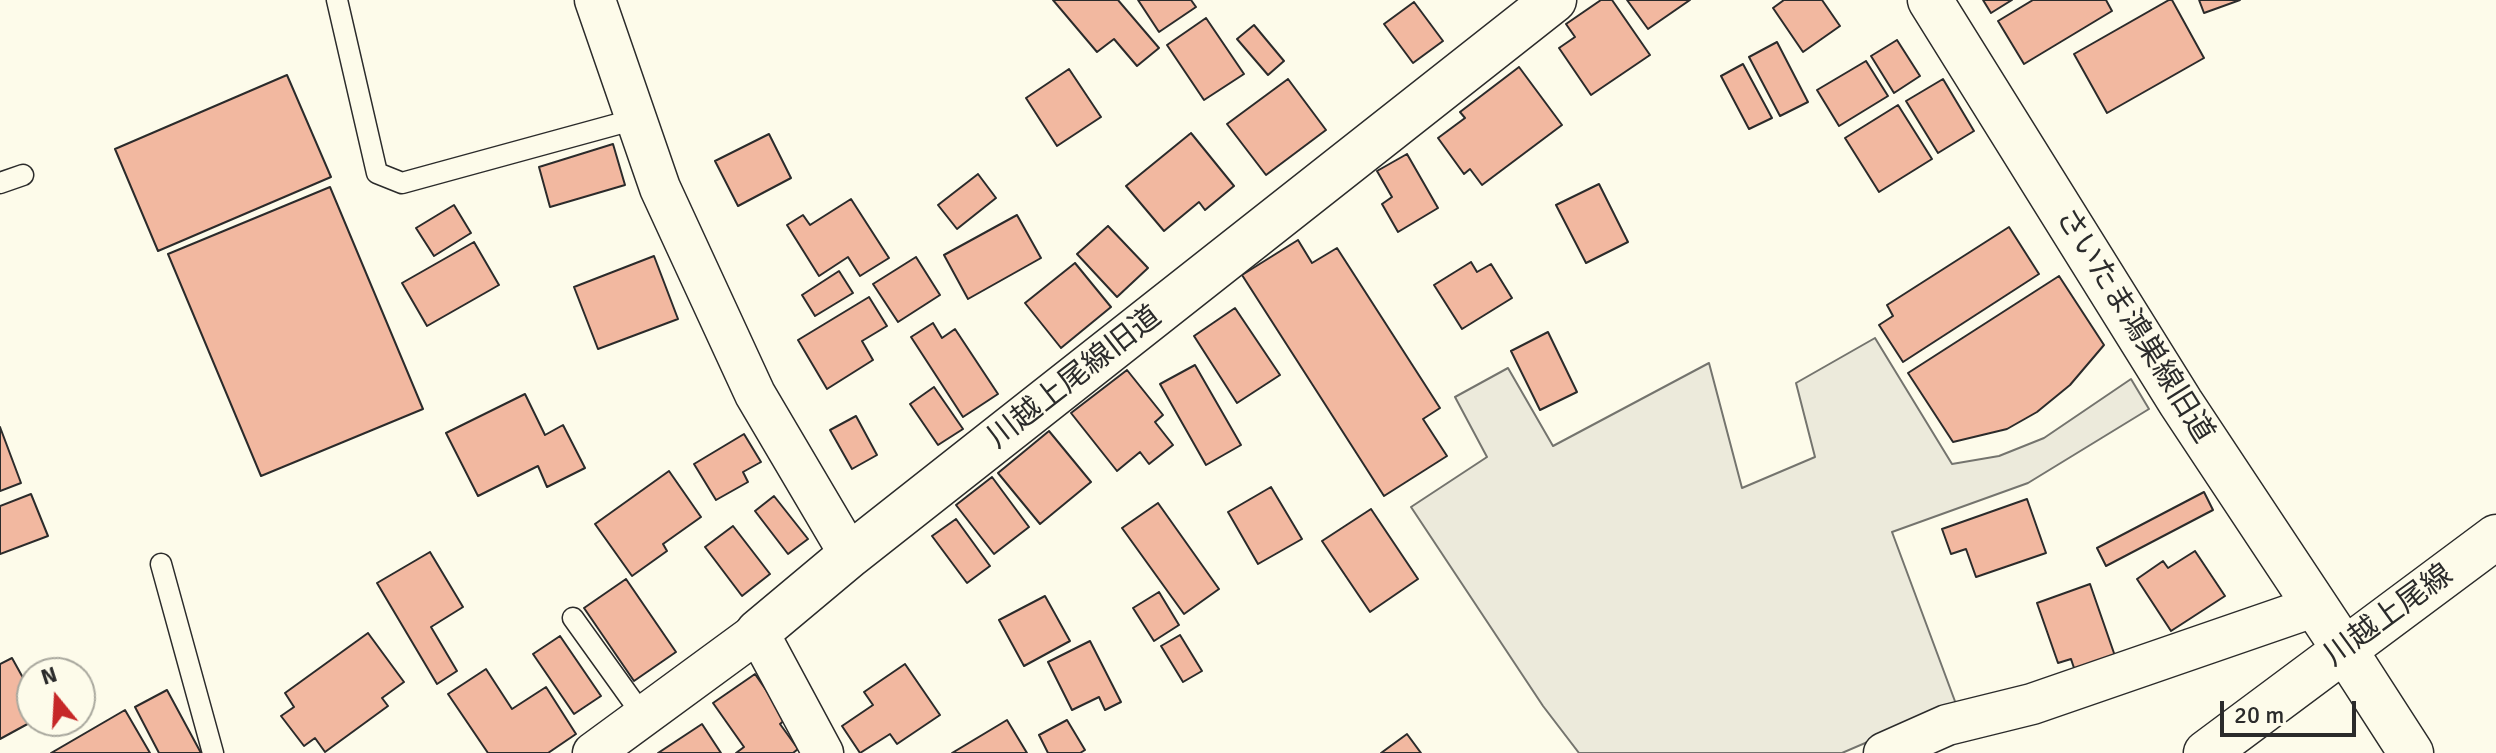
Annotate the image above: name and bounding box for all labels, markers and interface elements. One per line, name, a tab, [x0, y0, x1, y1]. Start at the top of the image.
street label: さいたま鴻巣線旧道	[2047, 202, 2221, 450]
street label: 川越上尾線旧道	[981, 299, 1169, 457]
street label: 川越上尾線	[2318, 557, 2460, 675]
north arrow	[16, 657, 96, 737]
text: N	[38, 660, 61, 691]
scale bar	[2224, 685, 2360, 735]
text: 20 m	[2234, 700, 2284, 730]

